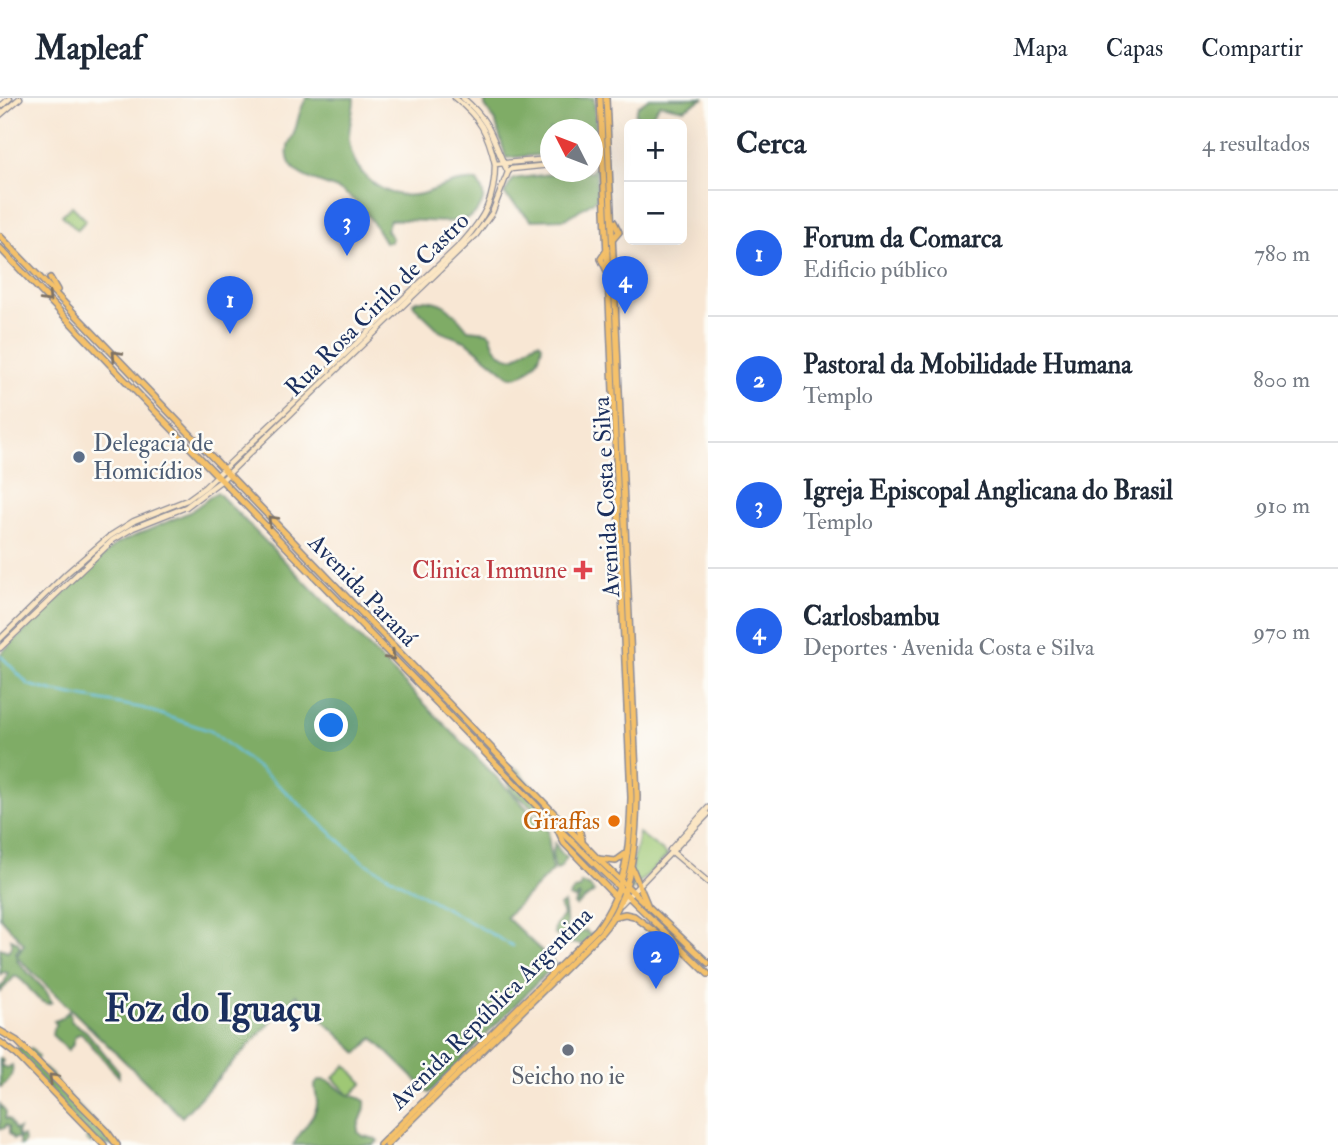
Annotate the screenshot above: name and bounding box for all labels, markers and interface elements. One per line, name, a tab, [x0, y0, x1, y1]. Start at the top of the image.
text: Mapleaf	[35, 28, 143, 69]
text: Mapa	[1013, 33, 1068, 64]
text: Capas	[1106, 33, 1163, 64]
text: Compartir	[1201, 33, 1303, 64]
north arrow	[540, 119, 603, 182]
map controls	[624, 119, 687, 245]
button: +	[624, 119, 687, 182]
text: Cerca	[736, 125, 806, 162]
text: 4 resultados	[1202, 129, 1310, 158]
button: −	[624, 182, 687, 245]
pin: 3	[324, 198, 370, 256]
street label: Rua Rosa Cirilo de Castro	[279, 206, 476, 403]
text: Forum da Comarca	[803, 223, 1002, 255]
text: 1	[755, 239, 763, 268]
text: 780 m	[1254, 239, 1310, 268]
text: Edificio público	[803, 255, 948, 284]
pin: 4	[602, 256, 648, 314]
pin: 1	[207, 276, 253, 334]
one-way arrow	[38, 290, 51, 303]
text: Pastoral da Mobilidade Humana	[803, 349, 1132, 381]
one-way arrow	[111, 350, 124, 363]
text: 2	[753, 365, 765, 394]
text: 800 m	[1253, 365, 1310, 394]
text: Templo	[803, 381, 873, 410]
street label: Avenida Costa e Silva	[586, 395, 627, 599]
place label: Delegacia de Homicídios	[93, 428, 213, 487]
marker: Delegacia de Homicídios	[71, 449, 87, 465]
text: Igreja Episcopal Anglicana do Brasil	[803, 475, 1173, 507]
text: 3	[755, 491, 763, 520]
text: 910 m	[1256, 491, 1310, 520]
text: Templo	[803, 507, 873, 536]
one-way arrow	[268, 515, 281, 528]
street label: Avenida Paraná	[301, 527, 425, 654]
place label: Clinica Immune	[412, 555, 567, 586]
marker: Clinica Immune	[573, 560, 593, 580]
text: Carlosbambu	[803, 601, 940, 633]
text: 4	[753, 617, 765, 646]
text: 970 m	[1253, 617, 1310, 646]
text: Deportes · Avenida Costa e Silva	[803, 633, 1095, 662]
one-way arrow	[383, 648, 396, 661]
your location	[314, 708, 348, 742]
place label: Giraffas	[523, 806, 600, 837]
marker: Giraffas	[606, 813, 622, 829]
street label: Avenida República Argentina	[383, 899, 600, 1117]
pin: 2	[633, 931, 679, 989]
district label: Foz do Iguaçu	[104, 985, 322, 1033]
marker: Seicho no ie	[560, 1042, 576, 1058]
place label: Seicho no ie	[511, 1061, 625, 1092]
one-way arrow	[49, 1073, 62, 1086]

